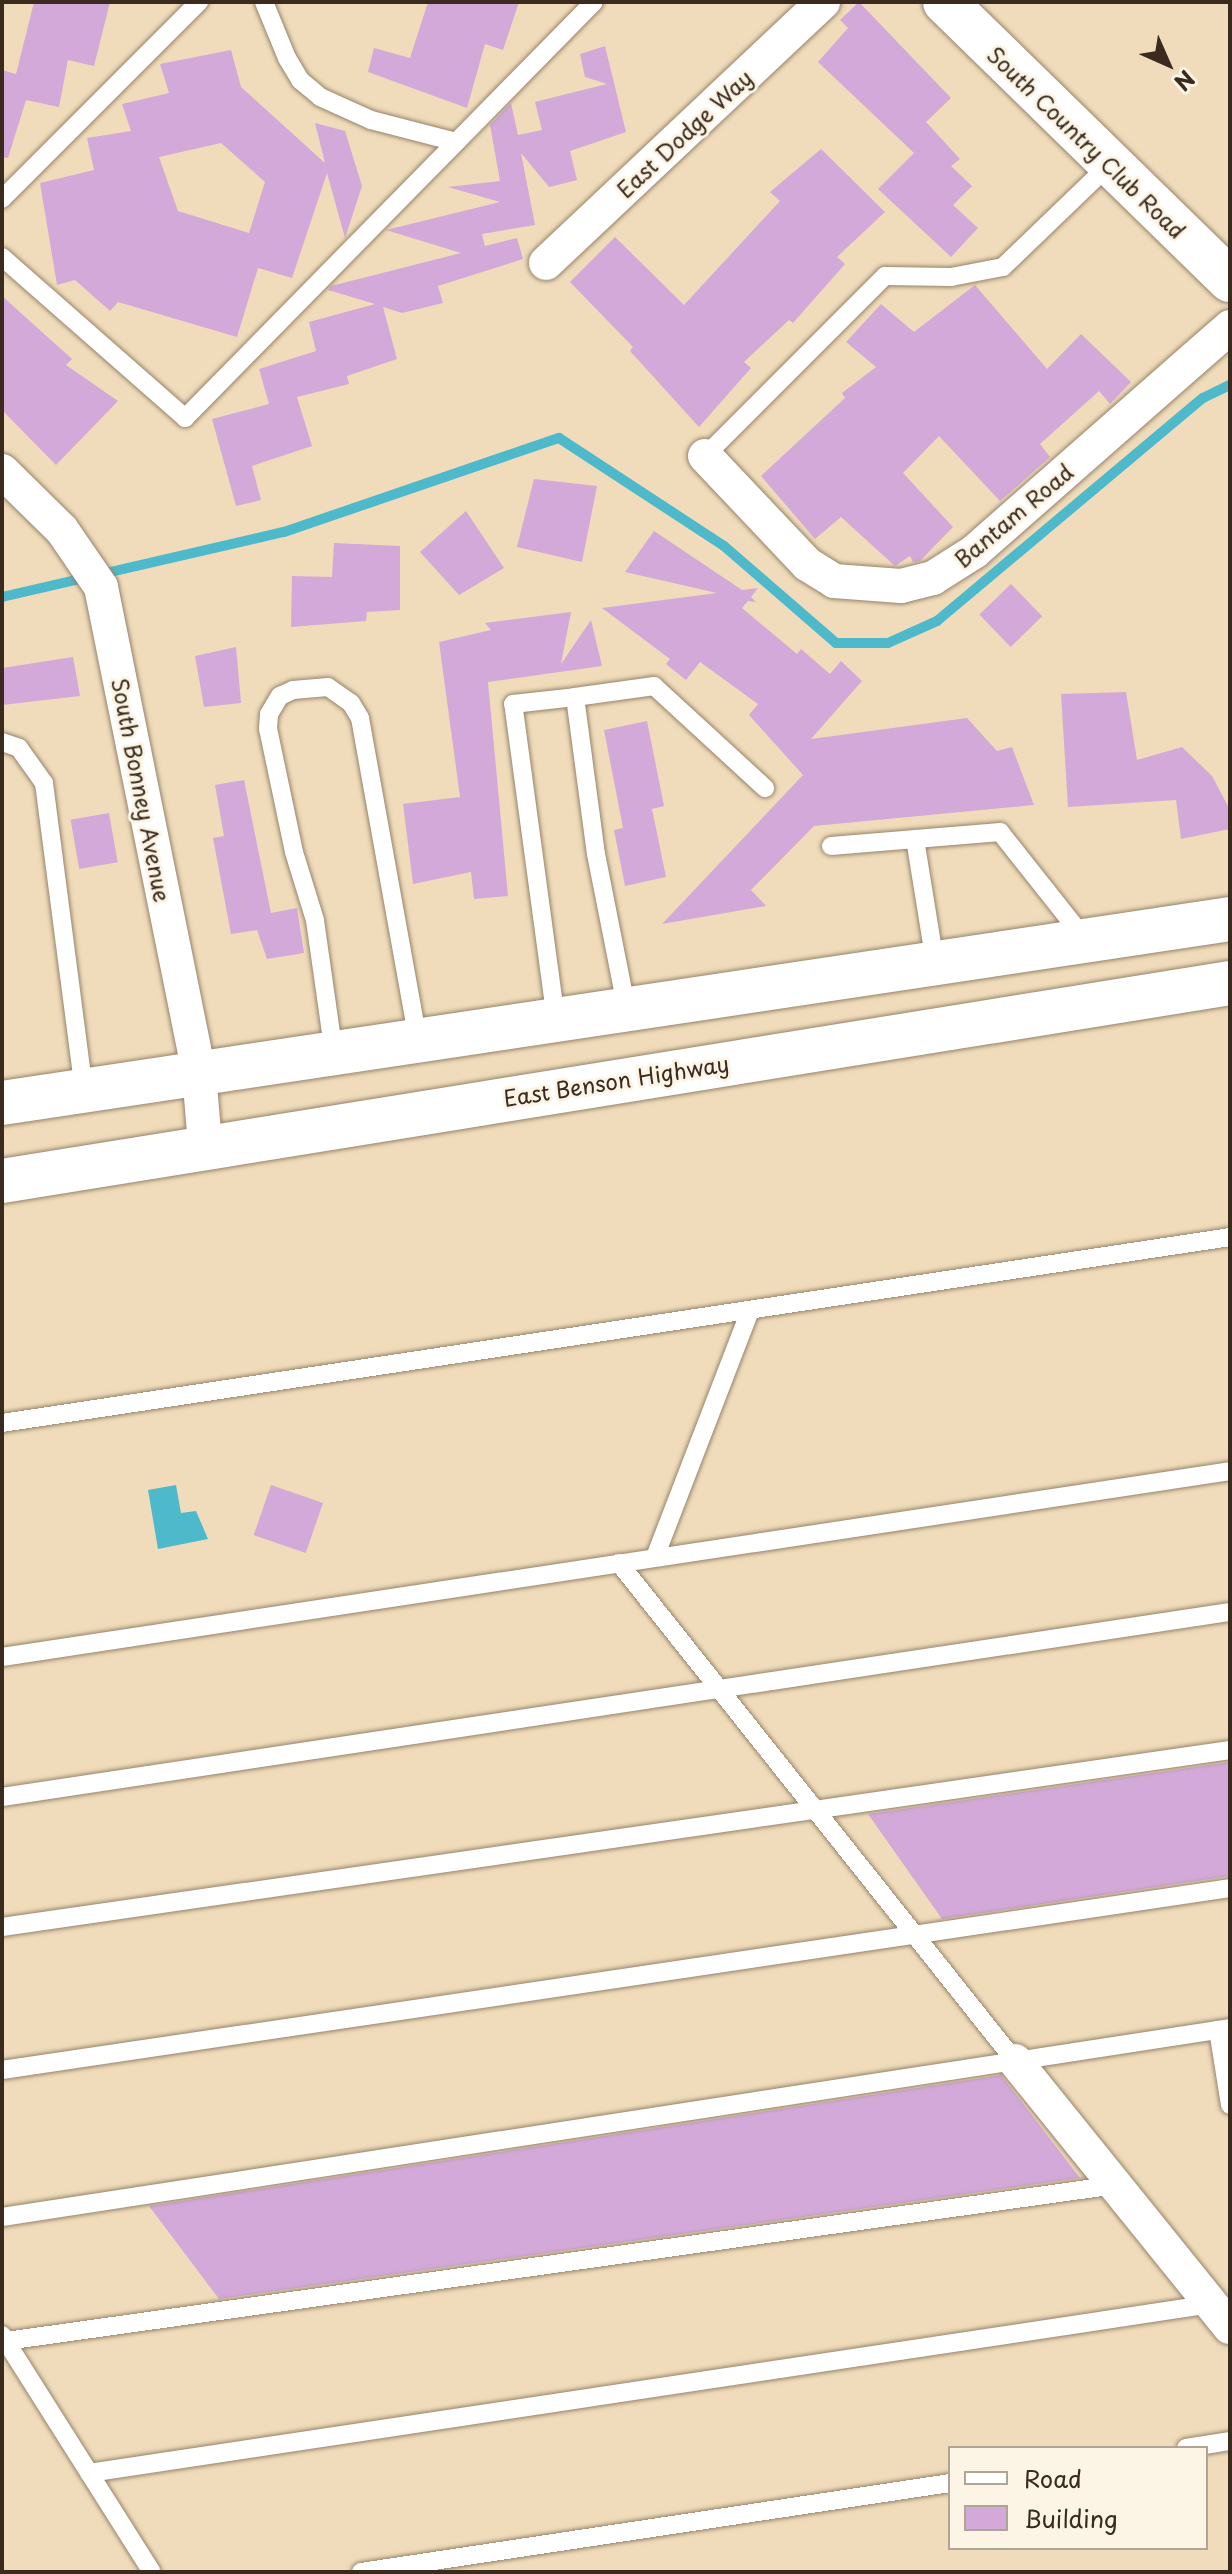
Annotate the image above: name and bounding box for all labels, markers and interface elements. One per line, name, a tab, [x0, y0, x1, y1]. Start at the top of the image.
north arrow	[1128, 24, 1208, 104]
street label: South Country Club Road	[981, 39, 1193, 245]
text: N	[1167, 63, 1203, 99]
street label: East Dodge Way	[611, 64, 757, 202]
street label: Bantam Road	[949, 458, 1077, 572]
street label: South Bonney Avenue	[107, 675, 177, 905]
street label: East Benson Highway	[502, 1049, 730, 1111]
legend	[948, 2446, 1208, 2550]
text: Road	[1024, 2460, 1082, 2496]
text: Building	[1024, 2500, 1118, 2536]

